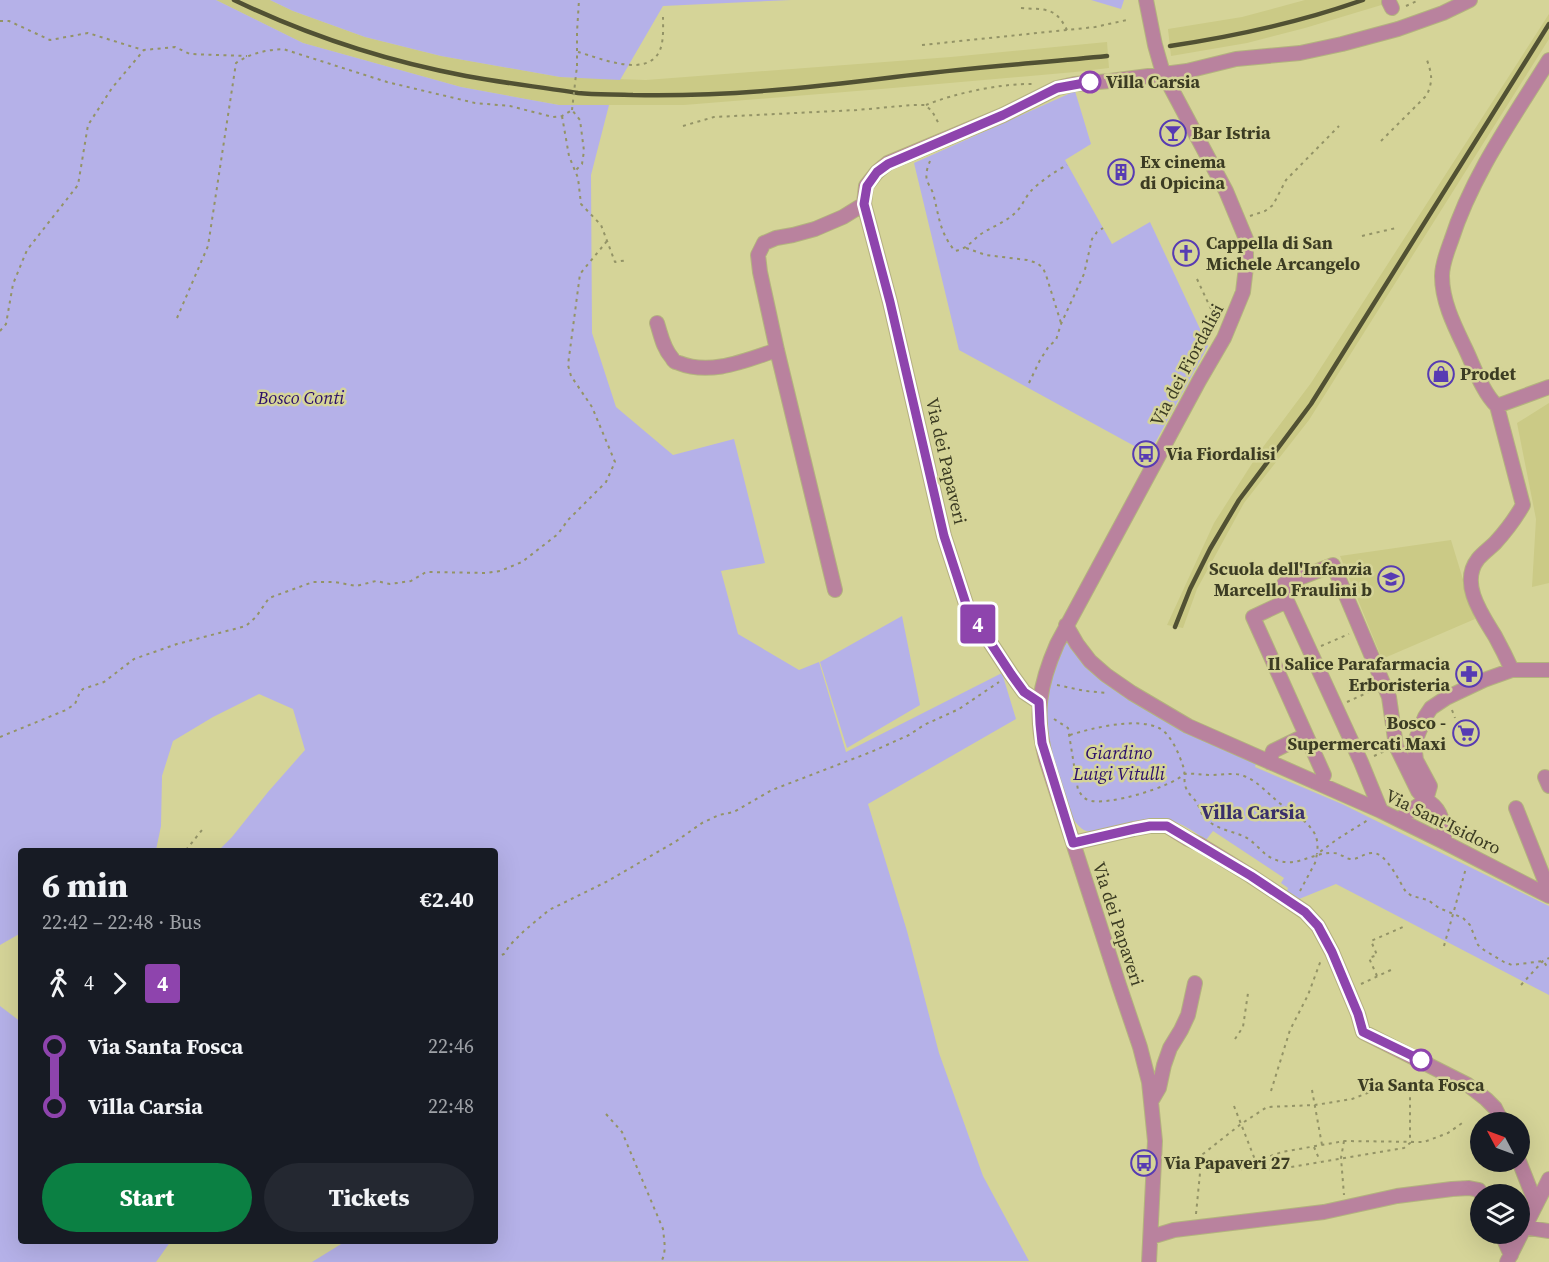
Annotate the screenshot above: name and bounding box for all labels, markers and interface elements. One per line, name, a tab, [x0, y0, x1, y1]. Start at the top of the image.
place label: Villa Carsia	[1106, 69, 1201, 94]
marker: Villa Carsia	[1079, 71, 1101, 93]
bar icon: Bar Istria	[1158, 118, 1188, 148]
place label: Bar Istria	[1192, 120, 1271, 145]
place label: Ex cinema di Opicina	[1140, 149, 1226, 195]
building icon: Ex cinema di Opicina	[1106, 157, 1136, 187]
place label: Cappella di San Michele Arcangelo	[1206, 230, 1360, 276]
church icon: Cappella di San Michele Arcangelo	[1171, 238, 1201, 268]
street label: Via dei Fiordalisi	[1144, 299, 1229, 430]
shop icon: Prodet	[1426, 359, 1456, 389]
place label: Prodet	[1460, 361, 1516, 386]
park label: Bosco Conti	[256, 385, 345, 410]
street label: Via dei Papaveri	[920, 395, 973, 526]
bus stop icon: Via Fiordalisi	[1131, 439, 1161, 469]
place label: Via Fiordalisi	[1166, 441, 1276, 466]
place label: Scuola dell'Infanzia Marcello Fraulini b	[1209, 556, 1372, 602]
school or university icon: Scuola dell'Infanzia Marcello Fraulini b	[1376, 564, 1406, 594]
line badge: 4	[958, 604, 998, 644]
text: 4	[972, 610, 984, 639]
place label: Il Salice Parafarmacia Erboristeria	[1268, 651, 1450, 697]
pharmacy icon: Il Salice Parafarmacia Erboristeria	[1454, 659, 1484, 689]
place label: Bosco - Supermercati Maxi	[1287, 710, 1446, 756]
supermarket icon: Bosco - Supermercati Maxi	[1451, 718, 1481, 748]
park label: Giardino Luigi Vitulli	[1072, 740, 1166, 786]
street label: Via Sant'Isidoro	[1381, 783, 1505, 860]
district label: Villa Carsia	[1201, 798, 1306, 826]
street label: Via dei Papaveri	[1087, 859, 1150, 989]
text: 6 min	[42, 863, 128, 908]
text: €2.40	[420, 884, 474, 914]
text: 22:42 – 22:48 · Bus	[42, 908, 201, 936]
icon: walk	[42, 967, 75, 1000]
icon: forward	[103, 967, 136, 1000]
text: 4	[84, 969, 94, 997]
text: 4	[157, 969, 168, 998]
text: Via Santa Fosca	[88, 1031, 243, 1061]
text: 22:46	[428, 1032, 474, 1060]
marker: Via Santa Fosca	[1410, 1049, 1432, 1071]
place label: Via Santa Fosca	[1358, 1072, 1485, 1097]
text: Villa Carsia	[88, 1091, 203, 1121]
text: 22:48	[428, 1092, 474, 1120]
north arrow	[1470, 1112, 1530, 1172]
map controls	[1470, 1112, 1530, 1244]
bus stop icon: Via Papaveri 27	[1129, 1148, 1159, 1178]
place label: Via Papaveri 27	[1164, 1150, 1290, 1175]
button: Start	[42, 1163, 252, 1232]
button: Tickets	[264, 1163, 474, 1232]
button: layers	[1470, 1184, 1530, 1244]

